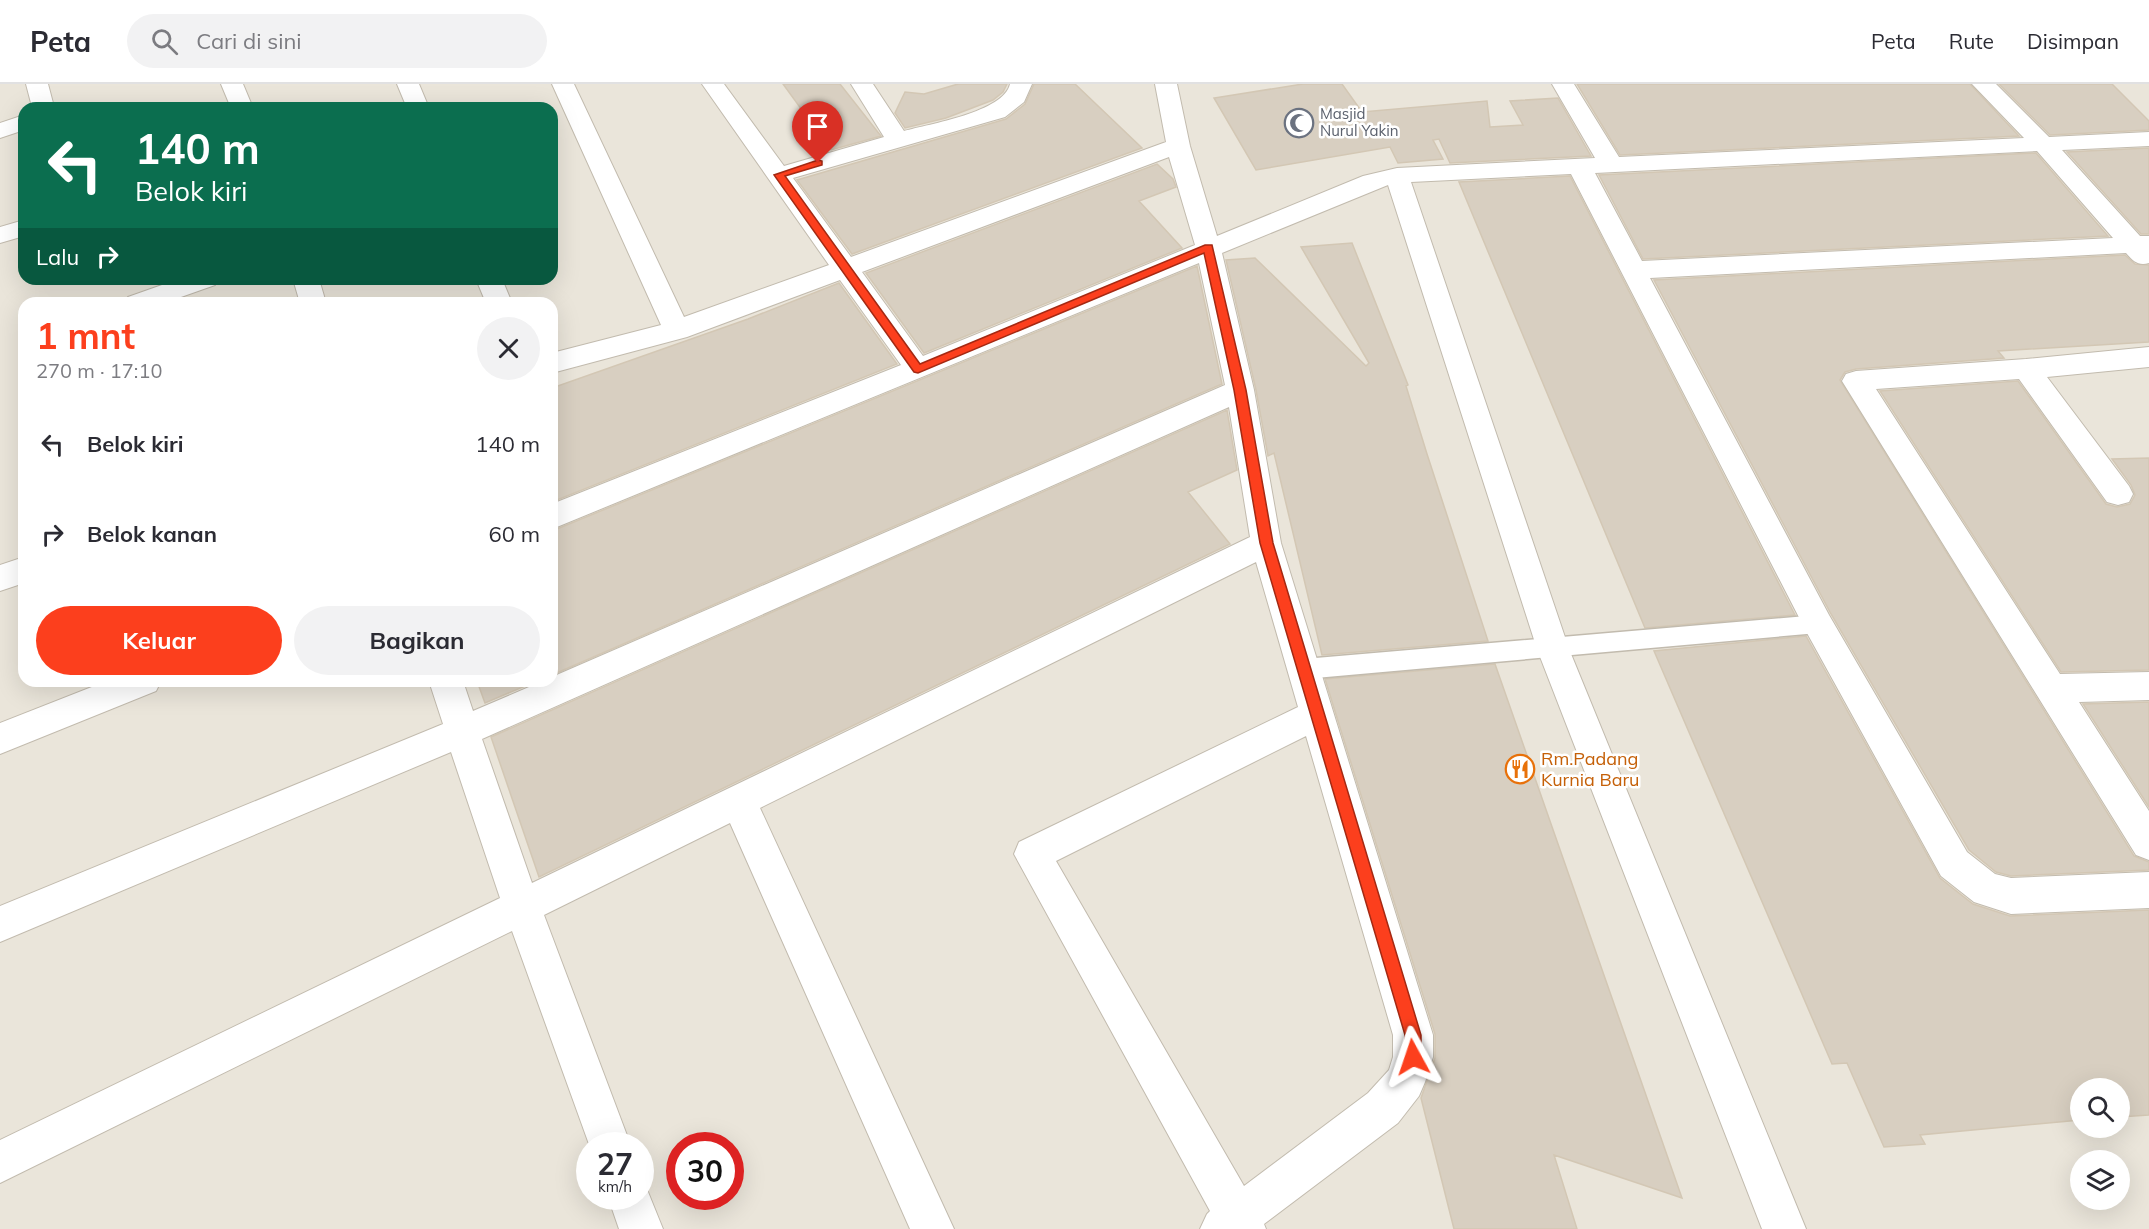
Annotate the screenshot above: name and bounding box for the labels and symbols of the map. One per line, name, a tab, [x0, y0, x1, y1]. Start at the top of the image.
pin	[792, 101, 843, 163]
place label: Masjid Nurul Yakin	[1320, 104, 1399, 140]
mosque icon: Masjid Nurul Yakin	[1283, 107, 1315, 139]
place label: Rm.Padang Kurnia Baru	[1541, 747, 1639, 791]
restaurant icon: Rm.Padang Kurnia Baru	[1504, 753, 1536, 785]
position arrow	[1381, 1025, 1445, 1089]
speed limit sign: 30	[666, 1132, 744, 1210]

